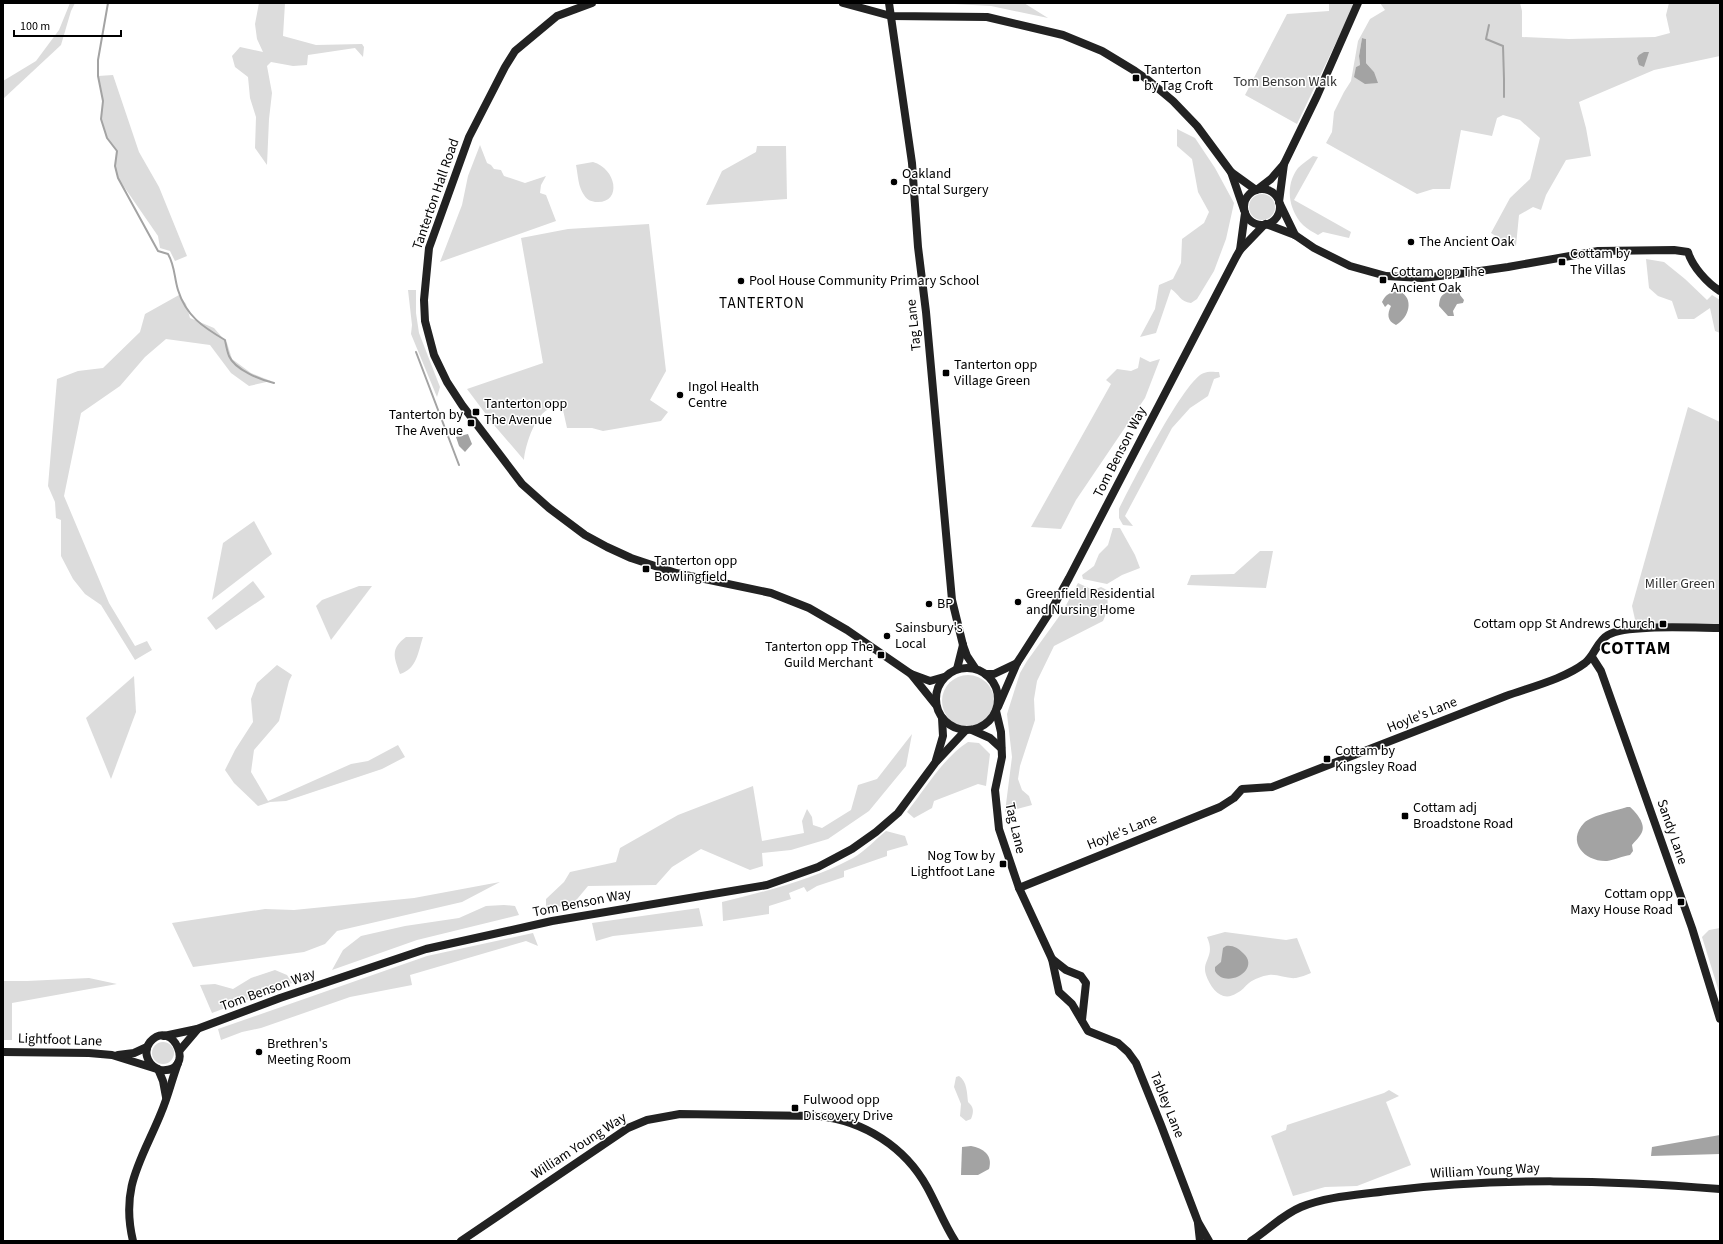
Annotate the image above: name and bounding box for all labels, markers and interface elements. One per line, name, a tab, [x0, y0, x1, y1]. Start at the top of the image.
scale bar	[14, 12, 121, 38]
text: 100 m	[20, 18, 50, 35]
place label: Tanterton by Tag Croft	[1144, 60, 1214, 96]
park label: Tom Benson Walk	[1233, 72, 1337, 92]
marker: Tanterton by Tag Croft	[1131, 73, 1141, 83]
street label: Tanterton Hall Road	[408, 136, 464, 252]
place label: Oakland Dental Surgery	[902, 164, 989, 200]
marker: Oakland Dental Surgery	[889, 177, 899, 187]
place label: The Ancient Oak	[1419, 232, 1514, 252]
marker: The Ancient Oak	[1406, 237, 1416, 247]
place label: Cottam by The Villas	[1570, 244, 1630, 280]
marker: Cottam by The Villas	[1557, 257, 1567, 267]
place label: Cottam opp The Ancient Oak	[1391, 262, 1485, 298]
place label: Pool House Community Primary School	[749, 271, 980, 291]
marker: Cottam opp The Ancient Oak	[1378, 275, 1388, 285]
marker: Pool House Community Primary School	[736, 276, 746, 286]
district label: TANTERTON	[719, 293, 805, 314]
street label: Tag Lane	[901, 298, 927, 352]
place label: Tanterton opp Village Green	[954, 355, 1037, 391]
marker: Tanterton opp Village Green	[941, 368, 951, 378]
place label: Ingol Health Centre	[688, 377, 759, 413]
marker: Ingol Health Centre	[675, 390, 685, 400]
place label: Tanterton opp The Avenue	[484, 394, 567, 430]
street label: Tom Benson Way	[1088, 403, 1152, 501]
place label: Tanterton by The Avenue	[389, 405, 463, 441]
marker: Tanterton opp The Avenue	[471, 407, 481, 417]
marker: Tanterton by The Avenue	[466, 418, 476, 428]
place label: Tanterton opp Bowlingfield	[654, 551, 737, 587]
marker: Tanterton opp Bowlingfield	[641, 564, 651, 574]
park label: Miller Green	[1645, 574, 1715, 594]
place label: Greenfield Residential and Nursing Home	[1026, 584, 1155, 620]
place label: BP	[937, 594, 953, 614]
marker: Greenfield Residential and Nursing Home	[1013, 597, 1023, 607]
marker: BP	[924, 599, 934, 609]
place label: Cottam opp St Andrews Church	[1473, 614, 1655, 634]
place label: Sainsbury's Local	[895, 618, 963, 654]
marker: Cottam opp St Andrews Church	[1658, 619, 1668, 629]
marker: Sainsbury's Local	[882, 631, 892, 641]
district label: COTTAM	[1601, 636, 1671, 661]
place label: Tanterton opp The Guild Merchant	[765, 637, 873, 673]
marker: Tanterton opp The Guild Merchant	[876, 650, 886, 660]
street label: Hoyle's Lane	[1384, 692, 1460, 738]
place label: Cottam by Kingsley Road	[1335, 741, 1417, 777]
marker: Cottam by Kingsley Road	[1322, 754, 1332, 764]
street label: Sandy Lane	[1652, 797, 1693, 867]
place label: Cottam adj Broadstone Road	[1413, 798, 1513, 834]
street label: Tag Lane	[999, 800, 1031, 856]
street label: Hoyle's Lane	[1084, 809, 1160, 855]
marker: Cottam adj Broadstone Road	[1400, 811, 1410, 821]
place label: Nog Tow by Lightfoot Lane	[911, 846, 995, 882]
marker: Nog Tow by Lightfoot Lane	[998, 859, 1008, 869]
street label: Tom Benson Way	[531, 884, 633, 922]
place label: Cottam opp Maxy House Road	[1570, 884, 1673, 920]
marker: Cottam opp Maxy House Road	[1676, 897, 1686, 907]
street label: Tom Benson Way	[218, 963, 319, 1016]
street label: Lightfoot Lane	[17, 1029, 103, 1051]
place label: Brethren's Meeting Room	[267, 1034, 351, 1070]
marker: Brethren's Meeting Room	[254, 1047, 264, 1057]
street label: Tabley Lane	[1145, 1069, 1189, 1141]
place label: Fulwood opp Discovery Drive	[803, 1090, 893, 1126]
marker: Fulwood opp Discovery Drive	[790, 1103, 800, 1113]
street label: William Young Way	[528, 1107, 631, 1184]
street label: William Young Way	[1430, 1158, 1541, 1184]

